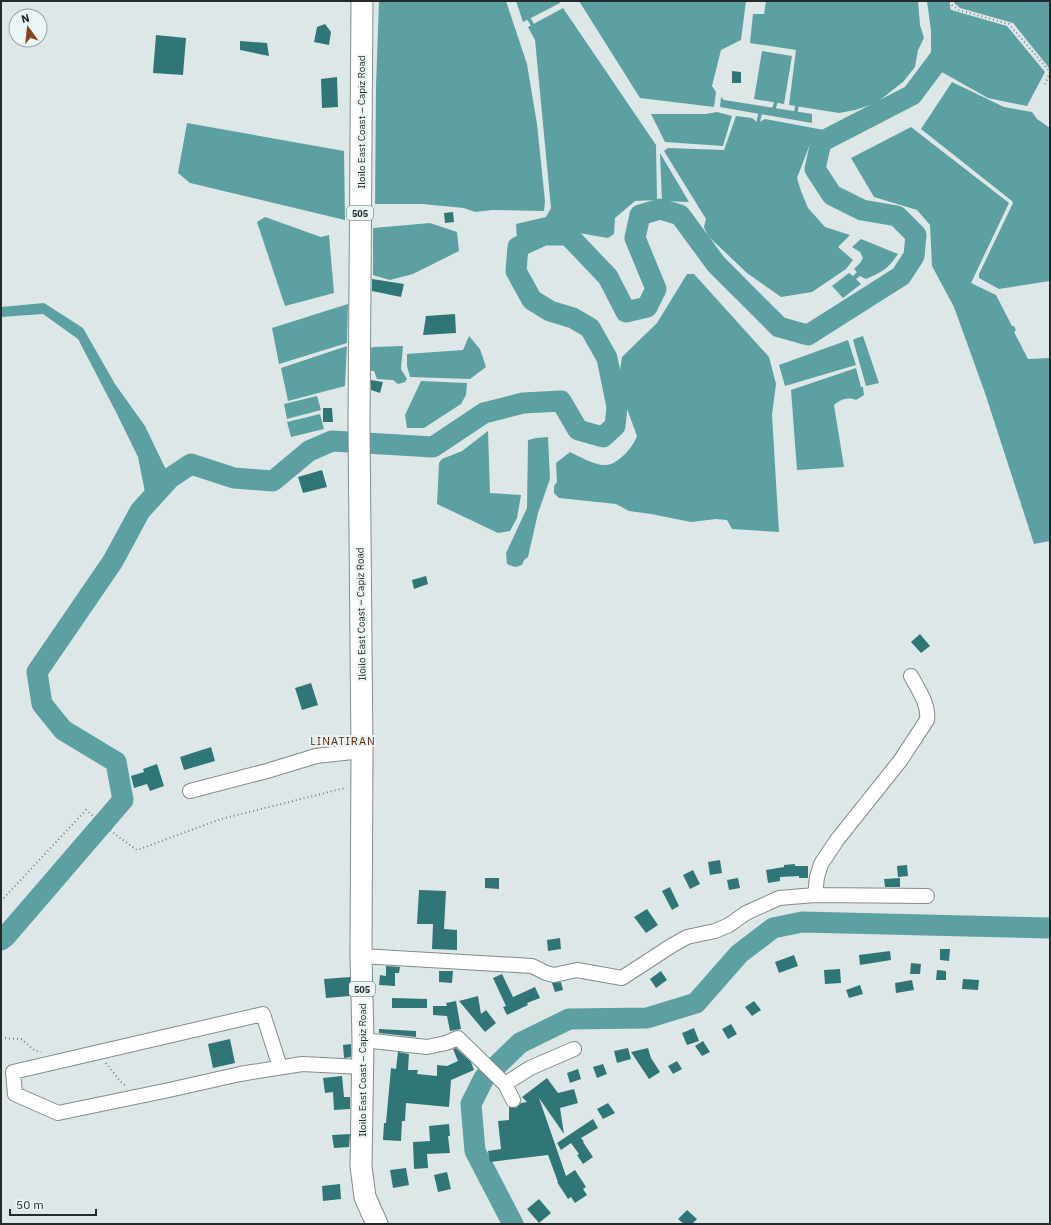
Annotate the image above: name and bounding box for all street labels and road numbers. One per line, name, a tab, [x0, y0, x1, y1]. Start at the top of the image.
street label: Iloilo East Coast – Capiz Road	[355, 55, 368, 189]
road number: 505	[347, 206, 373, 220]
street label: Iloilo East Coast – Capiz Road	[353, 547, 369, 681]
road number: 505	[349, 982, 375, 996]
street label: Iloilo East Coast – Capiz Road	[356, 1003, 369, 1137]

